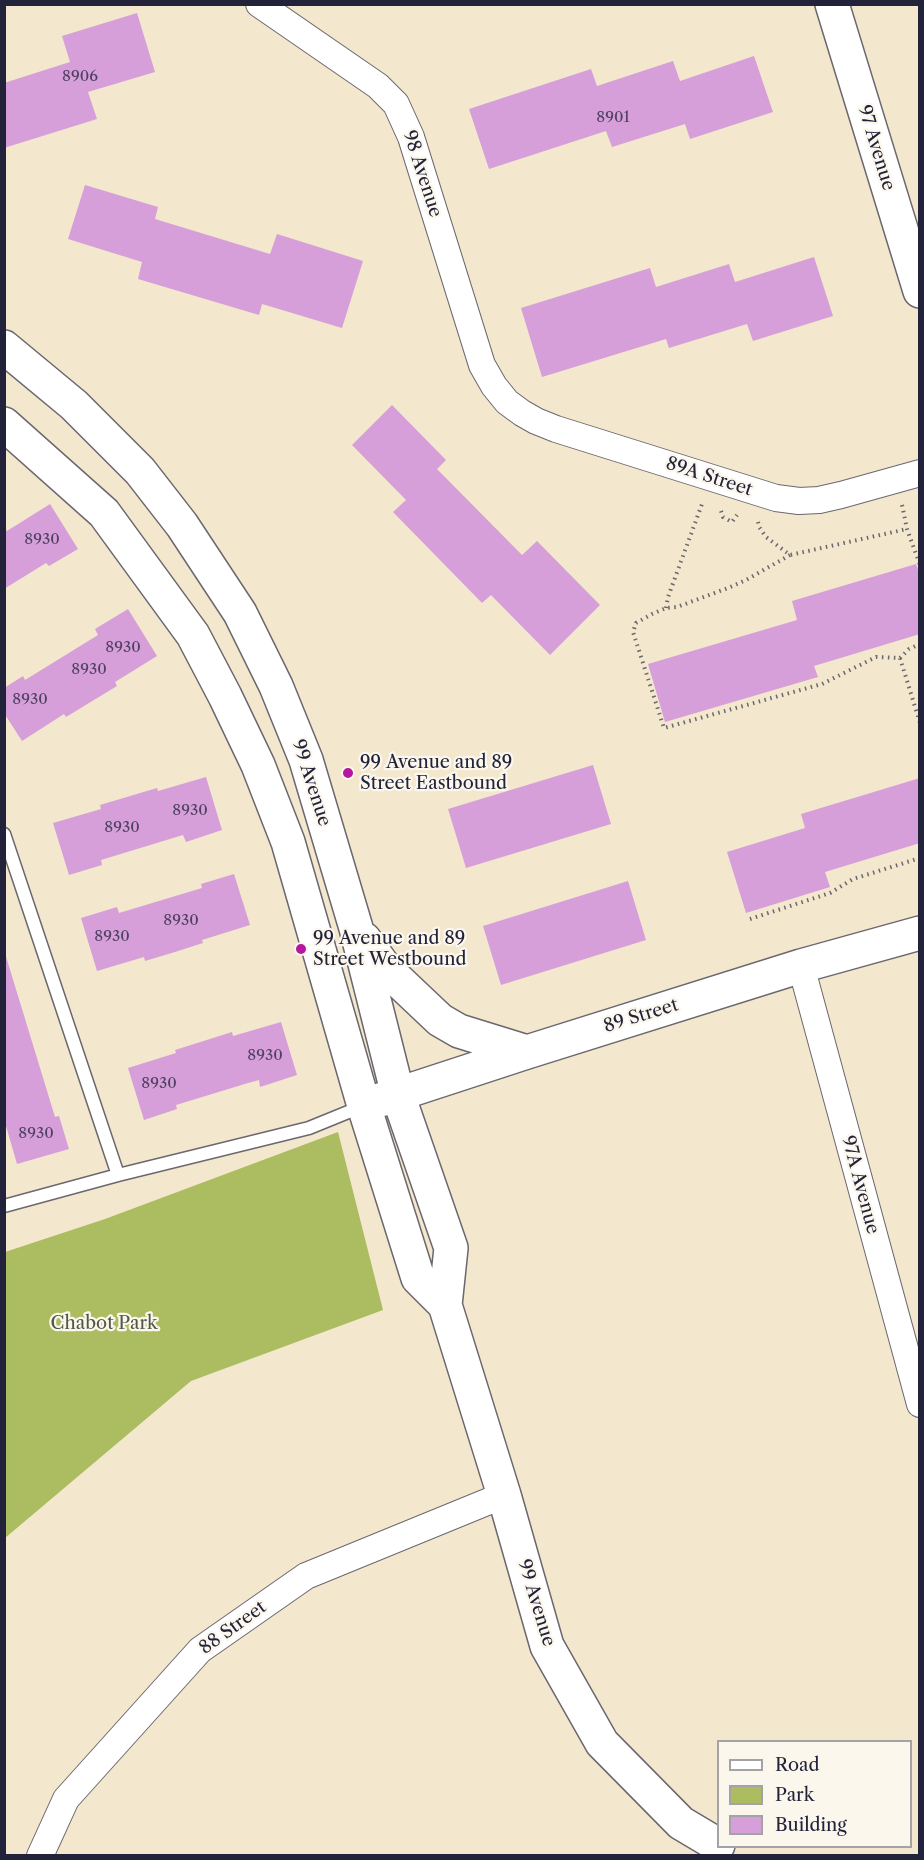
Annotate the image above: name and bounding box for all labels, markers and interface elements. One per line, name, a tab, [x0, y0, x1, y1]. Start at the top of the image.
house number: 8906	[62, 68, 98, 86]
street label: 97 Avenue	[853, 103, 899, 193]
house number: 8901	[596, 109, 630, 127]
street label: 98 Avenue	[398, 128, 446, 220]
street label: 89A Street	[663, 453, 755, 501]
house number: 8930	[24, 531, 60, 549]
house number: 8930	[105, 639, 141, 657]
house number: 8930	[71, 661, 107, 679]
house number: 8930	[12, 691, 48, 709]
street label: 99 Avenue	[287, 737, 335, 829]
place label: 99 Avenue and 89 Street Eastbound	[360, 752, 512, 795]
marker: 99 Avenue and 89 Street Eastbound	[341, 766, 355, 780]
house number: 8930	[172, 802, 208, 820]
house number: 8930	[104, 819, 140, 837]
house number: 8930	[163, 912, 199, 930]
house number: 8930	[94, 928, 130, 946]
place label: 99 Avenue and 89 Street Westbound	[313, 928, 466, 970]
marker: 99 Avenue and 89 Street Westbound	[294, 942, 308, 956]
street label: 89 Street	[601, 994, 681, 1038]
house number: 8930	[247, 1047, 283, 1065]
house number: 8930	[141, 1075, 177, 1093]
house number: 8930	[18, 1125, 54, 1143]
street label: 97A Avenue	[837, 1133, 883, 1237]
park label: Chabot Park	[51, 1313, 157, 1335]
street label: 99 Avenue	[513, 1557, 559, 1649]
street label: 88 Street	[195, 1597, 271, 1659]
legend	[717, 1740, 912, 1848]
text: Road	[775, 1754, 820, 1776]
text: Park	[775, 1784, 814, 1806]
text: Building	[775, 1814, 847, 1836]

